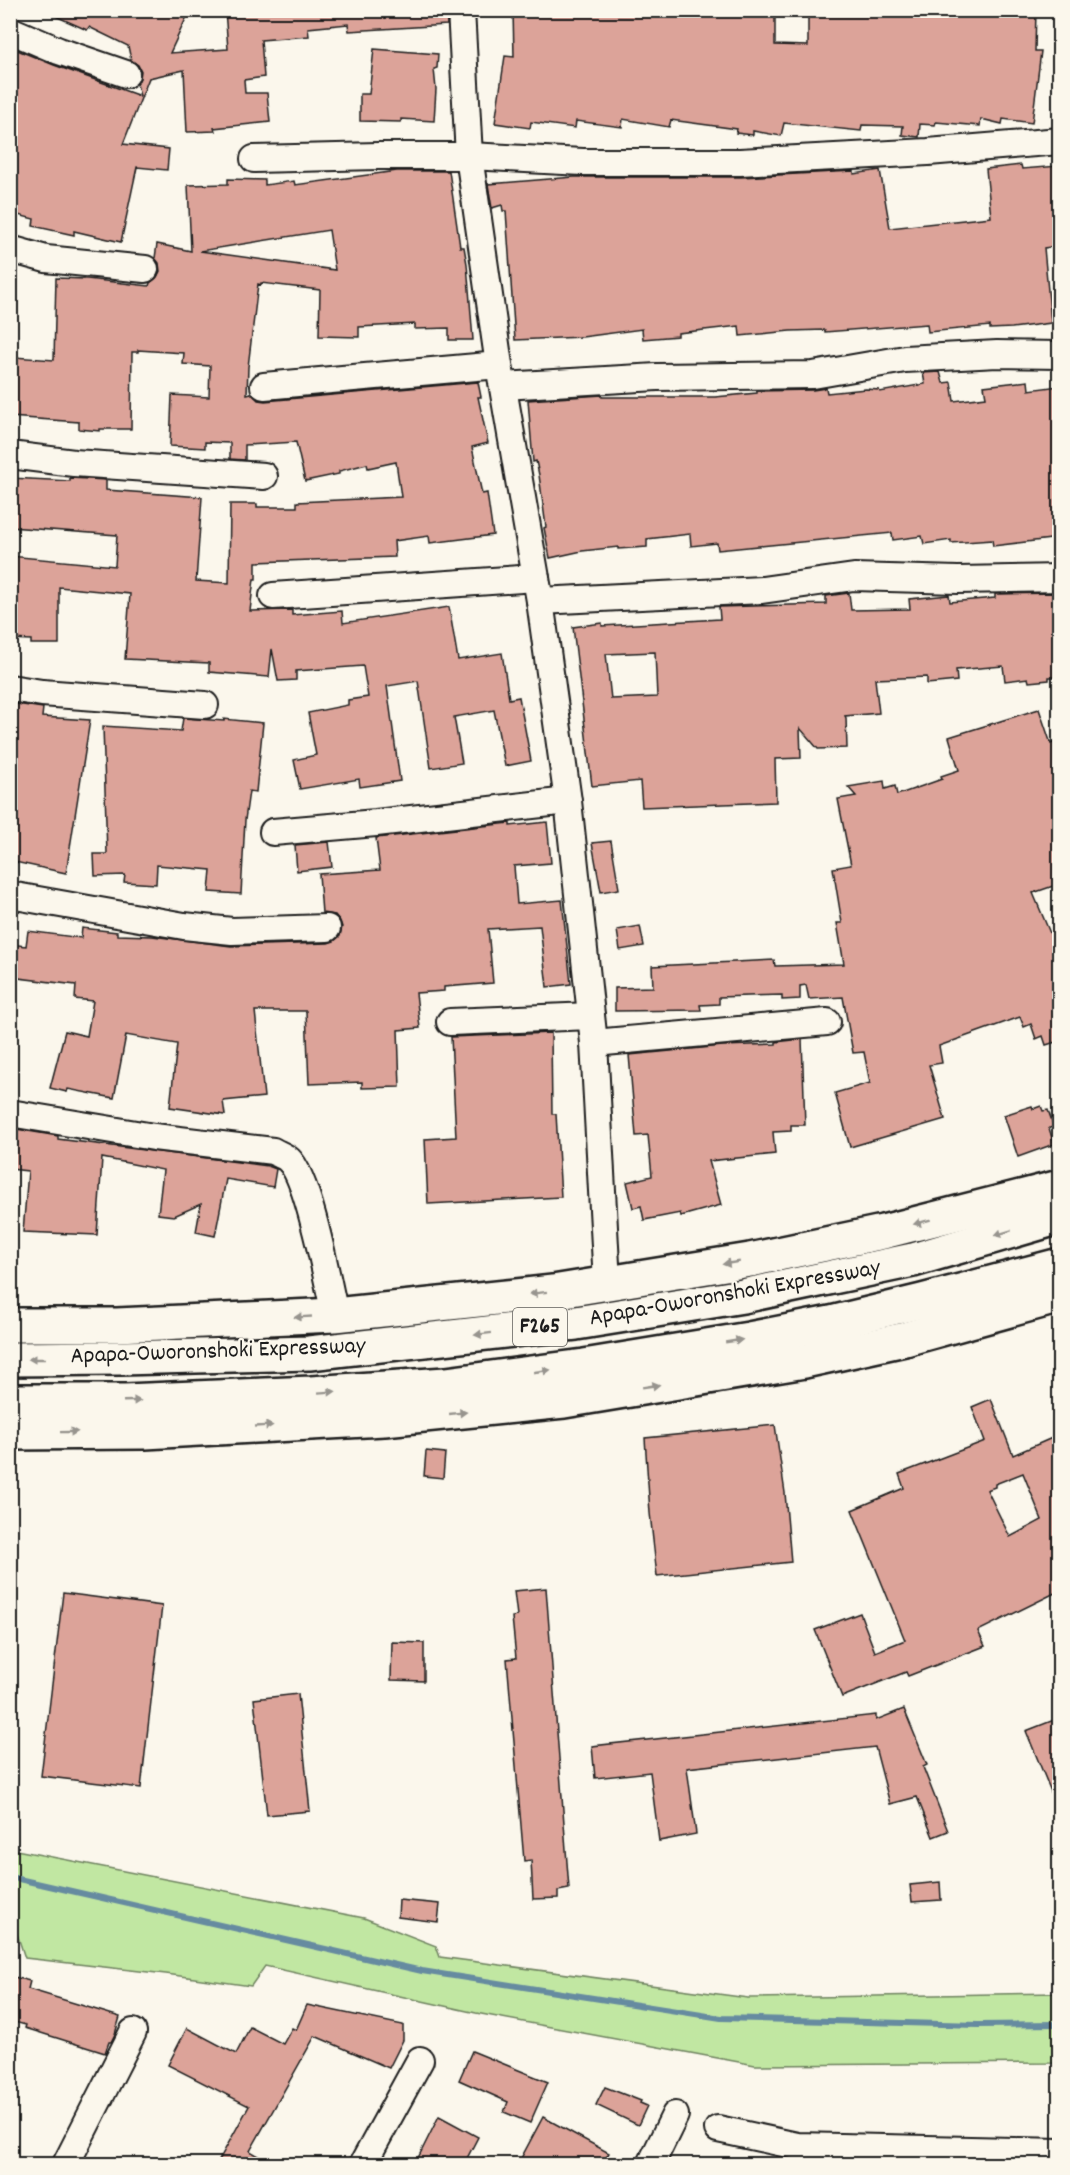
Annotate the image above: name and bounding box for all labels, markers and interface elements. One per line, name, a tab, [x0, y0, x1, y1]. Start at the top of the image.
one-way arrow	[912, 1218, 930, 1227]
one-way arrow	[994, 1229, 1012, 1238]
street label: Apapa-Oworonshoki Expressway	[587, 1251, 884, 1336]
one-way arrow	[721, 1258, 740, 1267]
one-way arrow	[529, 1289, 548, 1298]
road number: F265	[513, 1308, 567, 1346]
one-way arrow	[293, 1312, 312, 1322]
one-way arrow	[473, 1329, 492, 1339]
street label: Apapa-Oworonshoki Expressway	[70, 1330, 367, 1374]
one-way arrow	[725, 1336, 744, 1345]
one-way arrow	[27, 1354, 46, 1364]
one-way arrow	[532, 1367, 551, 1376]
one-way arrow	[642, 1381, 661, 1390]
one-way arrow	[317, 1387, 336, 1397]
one-way arrow	[122, 1396, 141, 1405]
one-way arrow	[449, 1408, 468, 1418]
one-way arrow	[254, 1421, 273, 1430]
one-way arrow	[59, 1428, 78, 1437]

